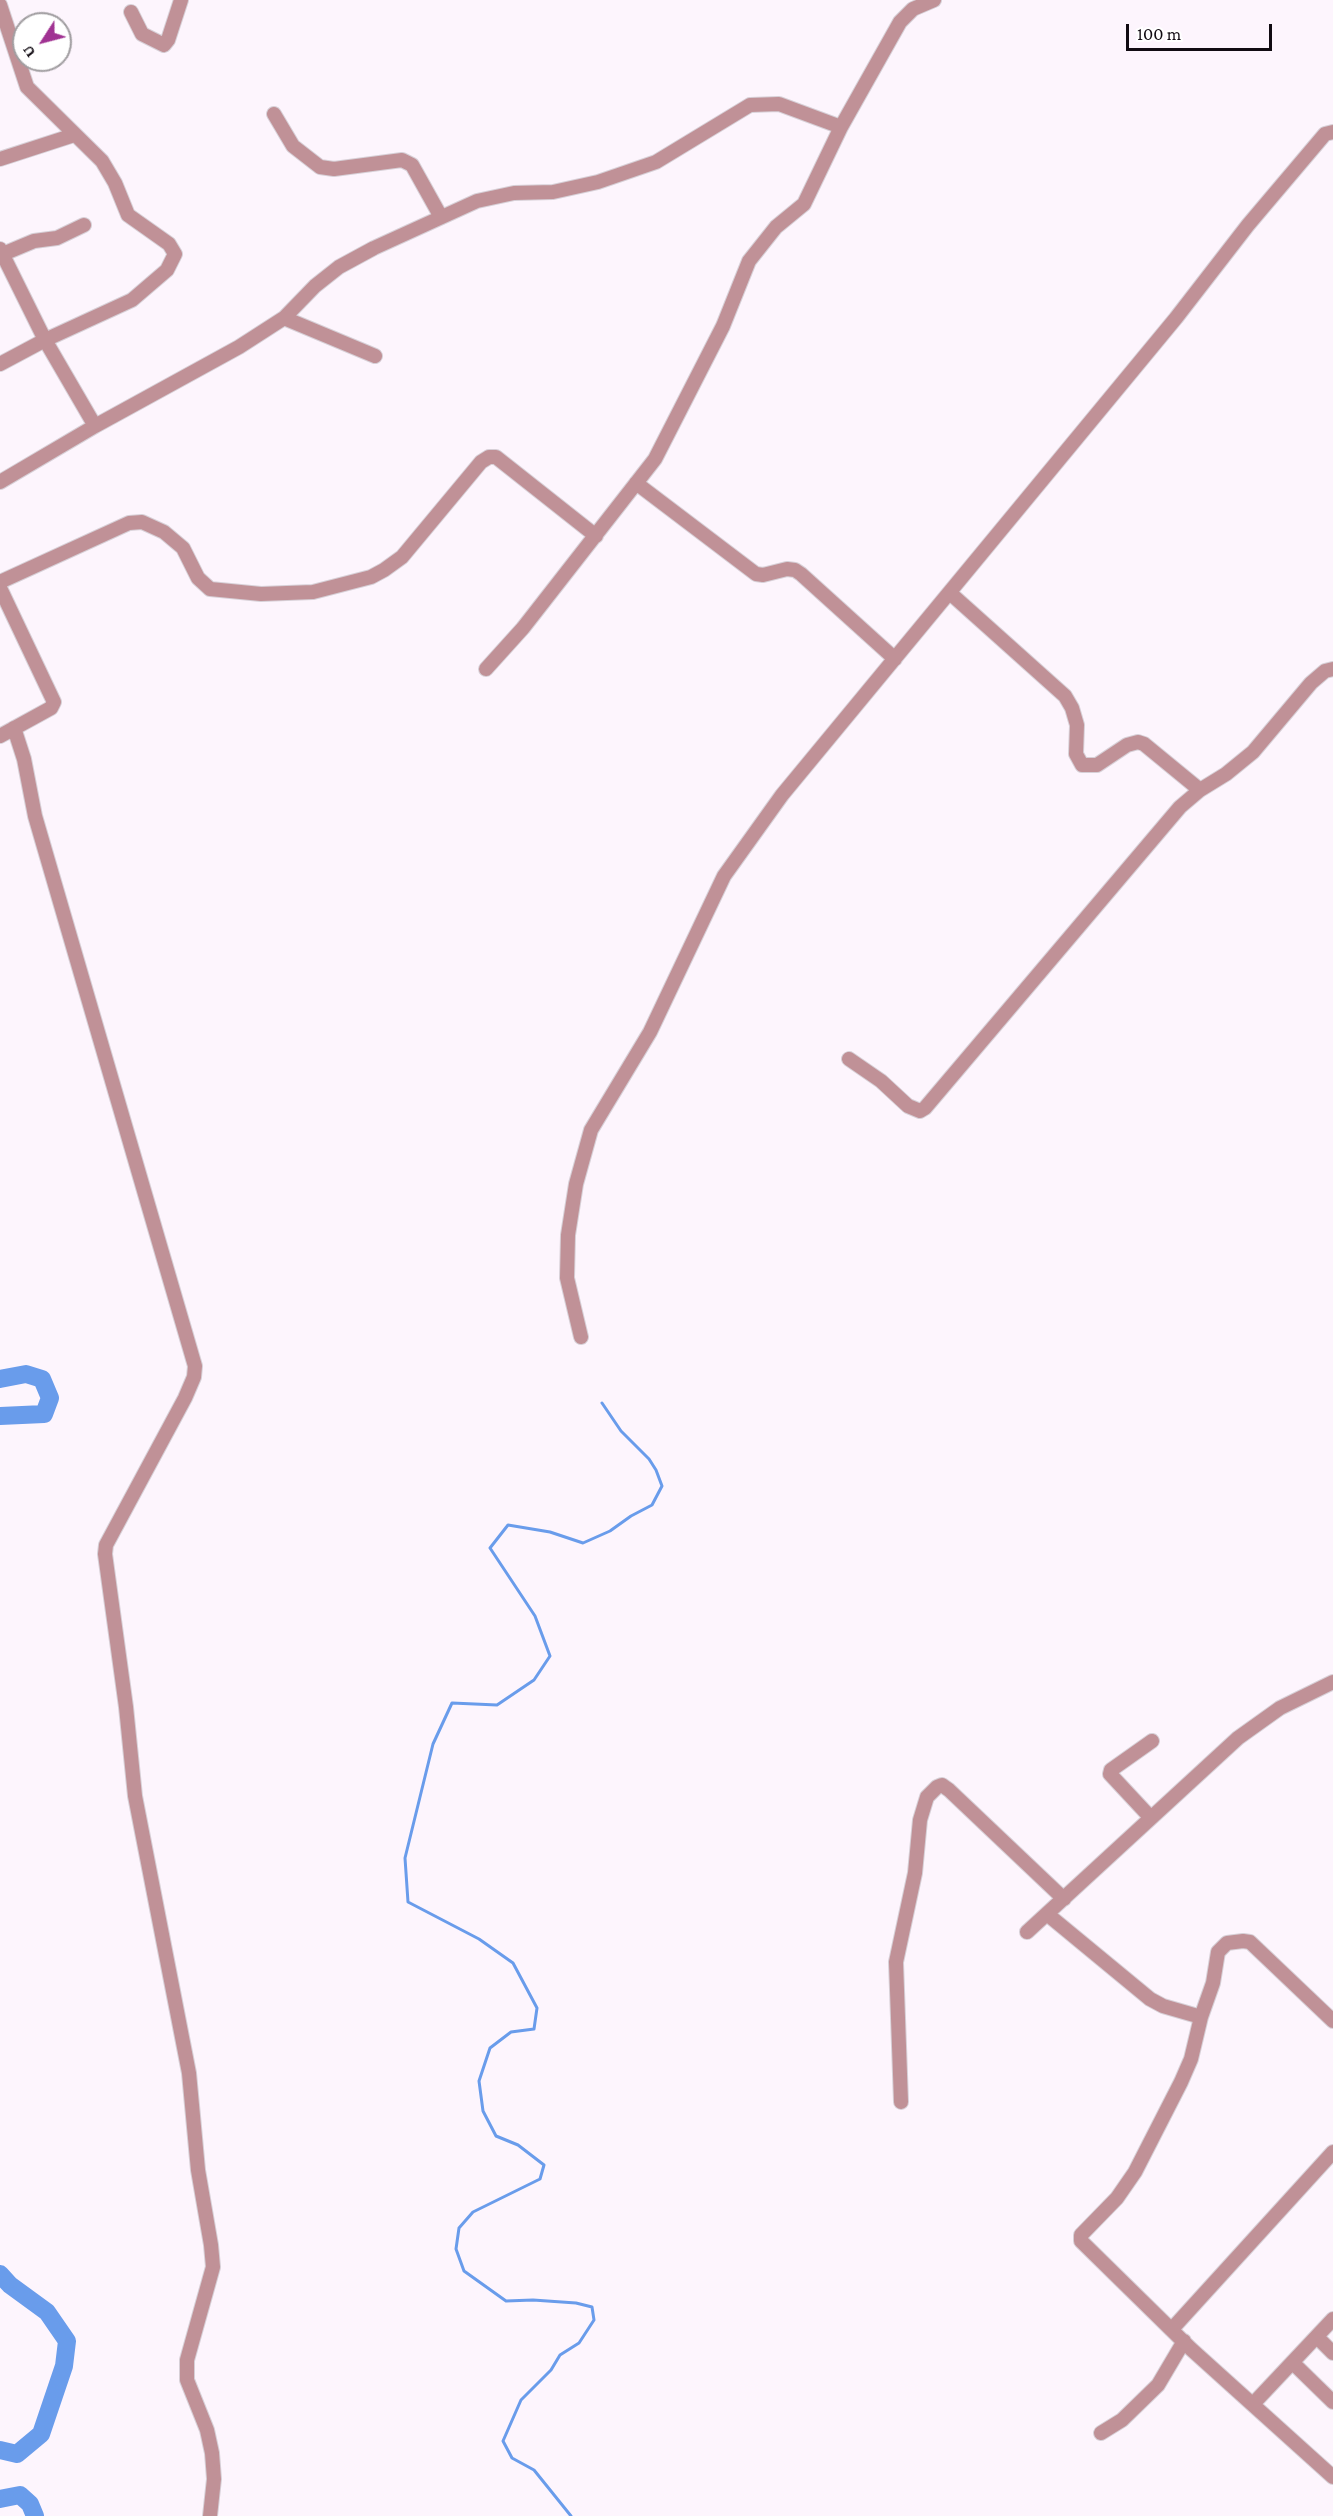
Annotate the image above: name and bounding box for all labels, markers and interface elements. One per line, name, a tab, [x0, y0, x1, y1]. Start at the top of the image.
north arrow	[12, 12, 72, 72]
scale bar	[1129, 12, 1274, 50]
text: 100 m	[1137, 24, 1181, 44]
text: U	[19, 42, 39, 61]

